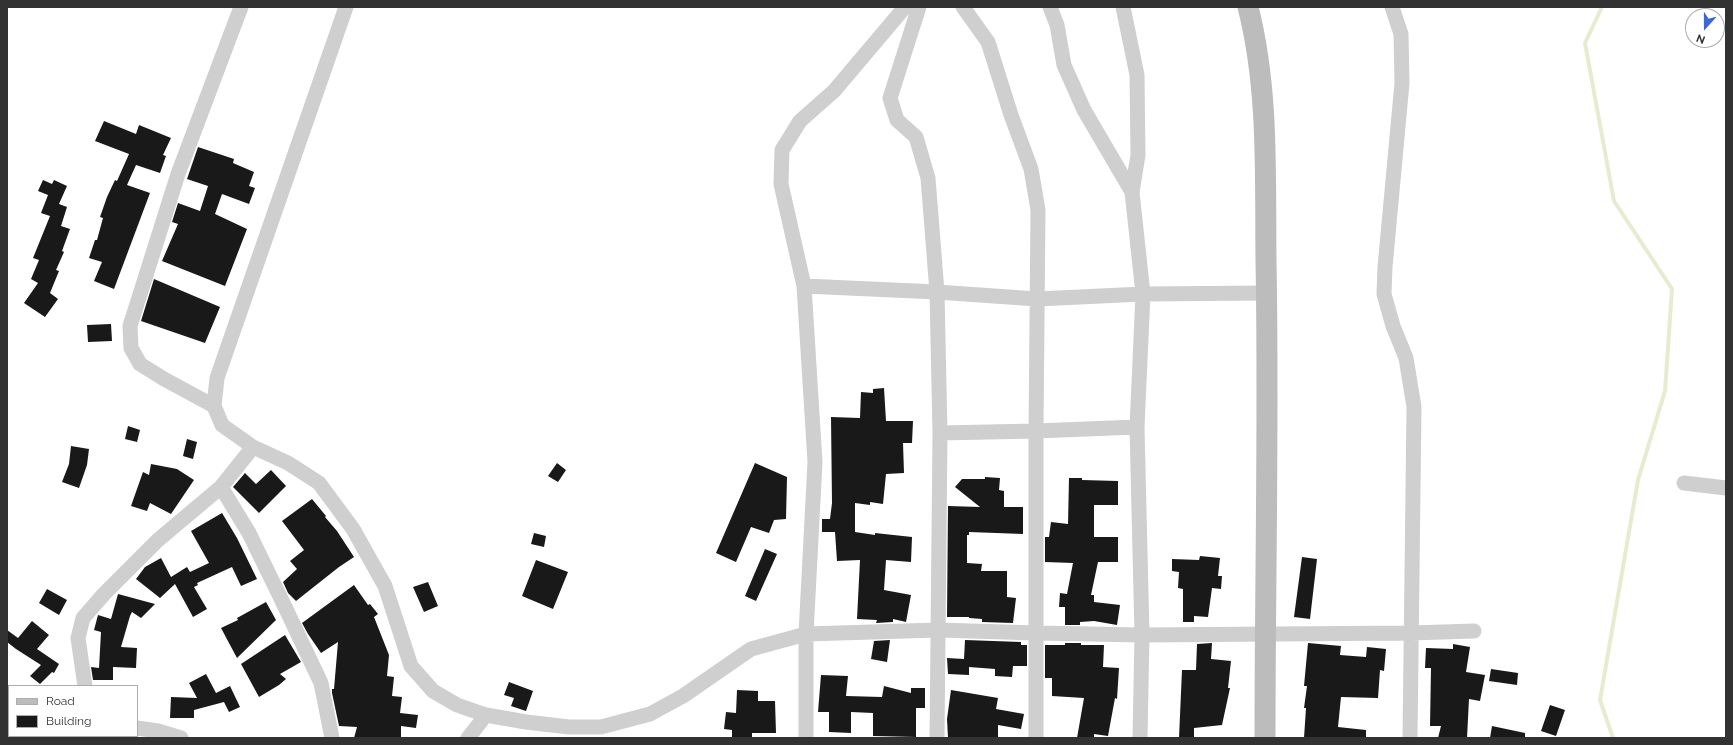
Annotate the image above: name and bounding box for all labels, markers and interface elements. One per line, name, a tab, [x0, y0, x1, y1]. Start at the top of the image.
north arrow	[1685, 8, 1725, 48]
text: N	[1695, 31, 1707, 46]
legend	[8, 685, 138, 737]
text: Road	[46, 694, 75, 708]
text: Building	[46, 714, 92, 728]

